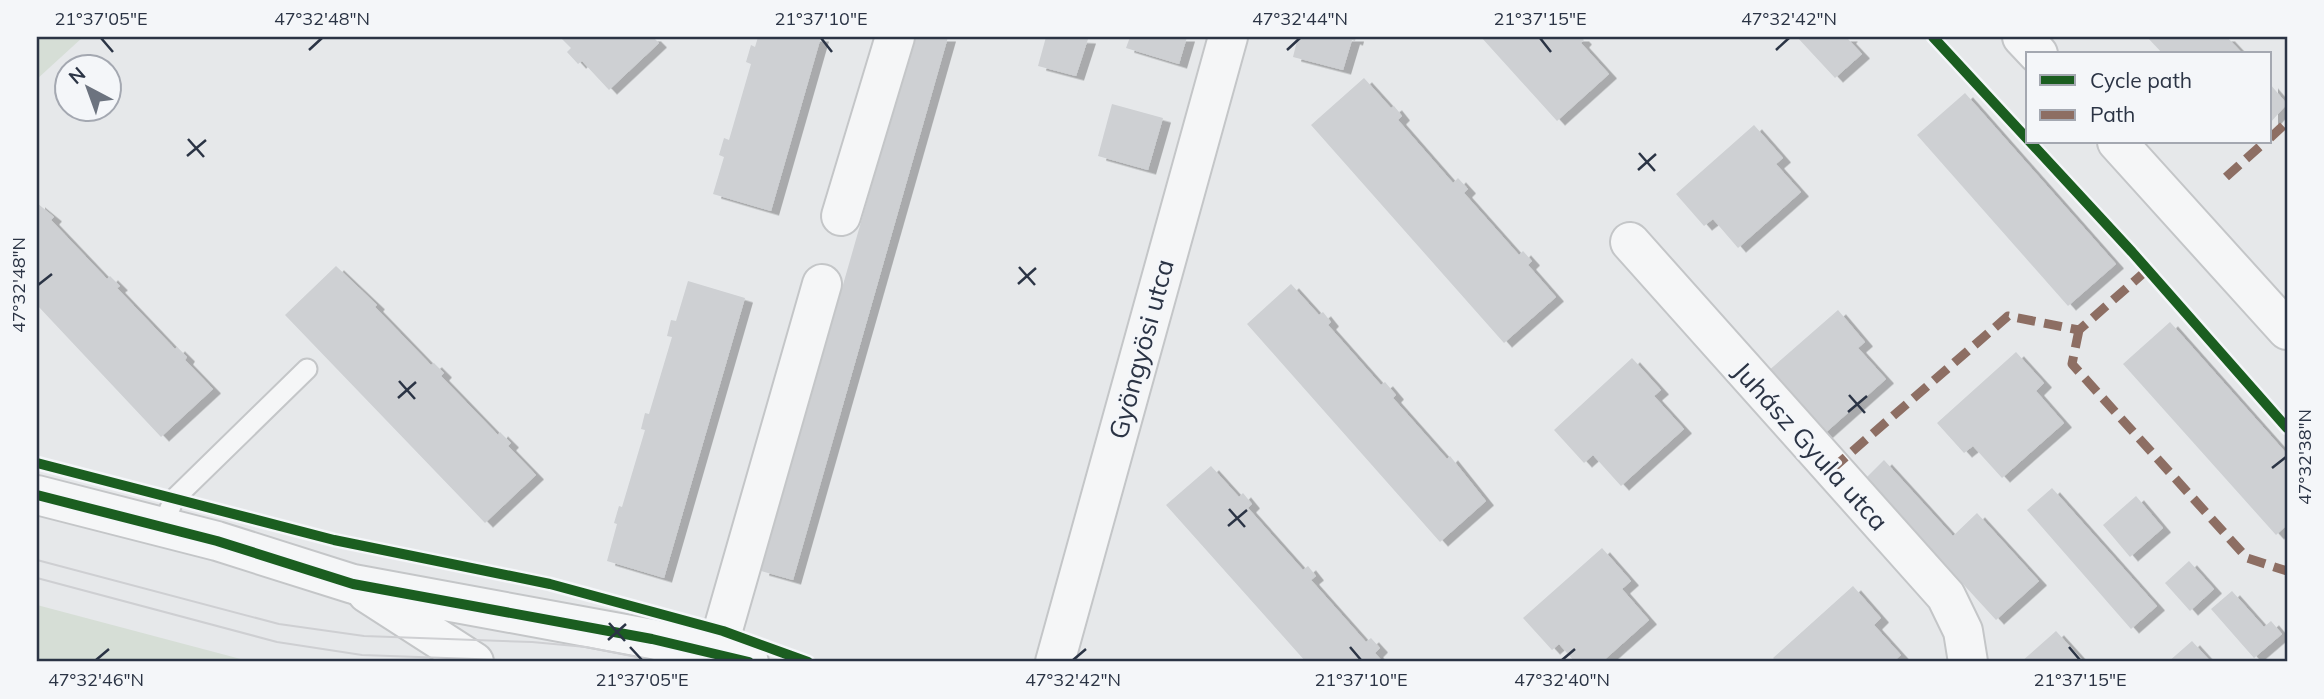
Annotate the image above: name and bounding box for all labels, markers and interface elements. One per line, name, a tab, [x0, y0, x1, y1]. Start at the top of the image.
text: 21°37'05"E	[54, 7, 148, 30]
text: 47°32'48"N	[274, 7, 370, 30]
text: 21°37'10"E	[774, 7, 868, 30]
text: 47°32'44"N	[1252, 7, 1348, 30]
text: 21°37'15"E	[1493, 7, 1587, 30]
text: 47°32'42"N	[1741, 7, 1837, 30]
north arrow	[52, 52, 122, 122]
legend	[2026, 52, 2272, 144]
text: N	[64, 61, 90, 89]
text: Cycle path	[2090, 67, 2192, 93]
text: Path	[2090, 101, 2135, 127]
text: 47°32'48"N	[7, 237, 30, 333]
street label: Gyöngyösi utca	[1101, 255, 1181, 443]
street label: Juhász Gyula utca	[1726, 355, 1896, 537]
text: 47°32'38"N	[2293, 409, 2316, 505]
text: 47°32'46"N	[48, 668, 144, 691]
text: 21°37'05"E	[595, 668, 689, 691]
text: 47°32'42"N	[1025, 668, 1121, 691]
text: 21°37'10"E	[1314, 668, 1408, 691]
text: 47°32'40"N	[1514, 668, 1610, 691]
text: 21°37'15"E	[2033, 668, 2127, 691]

